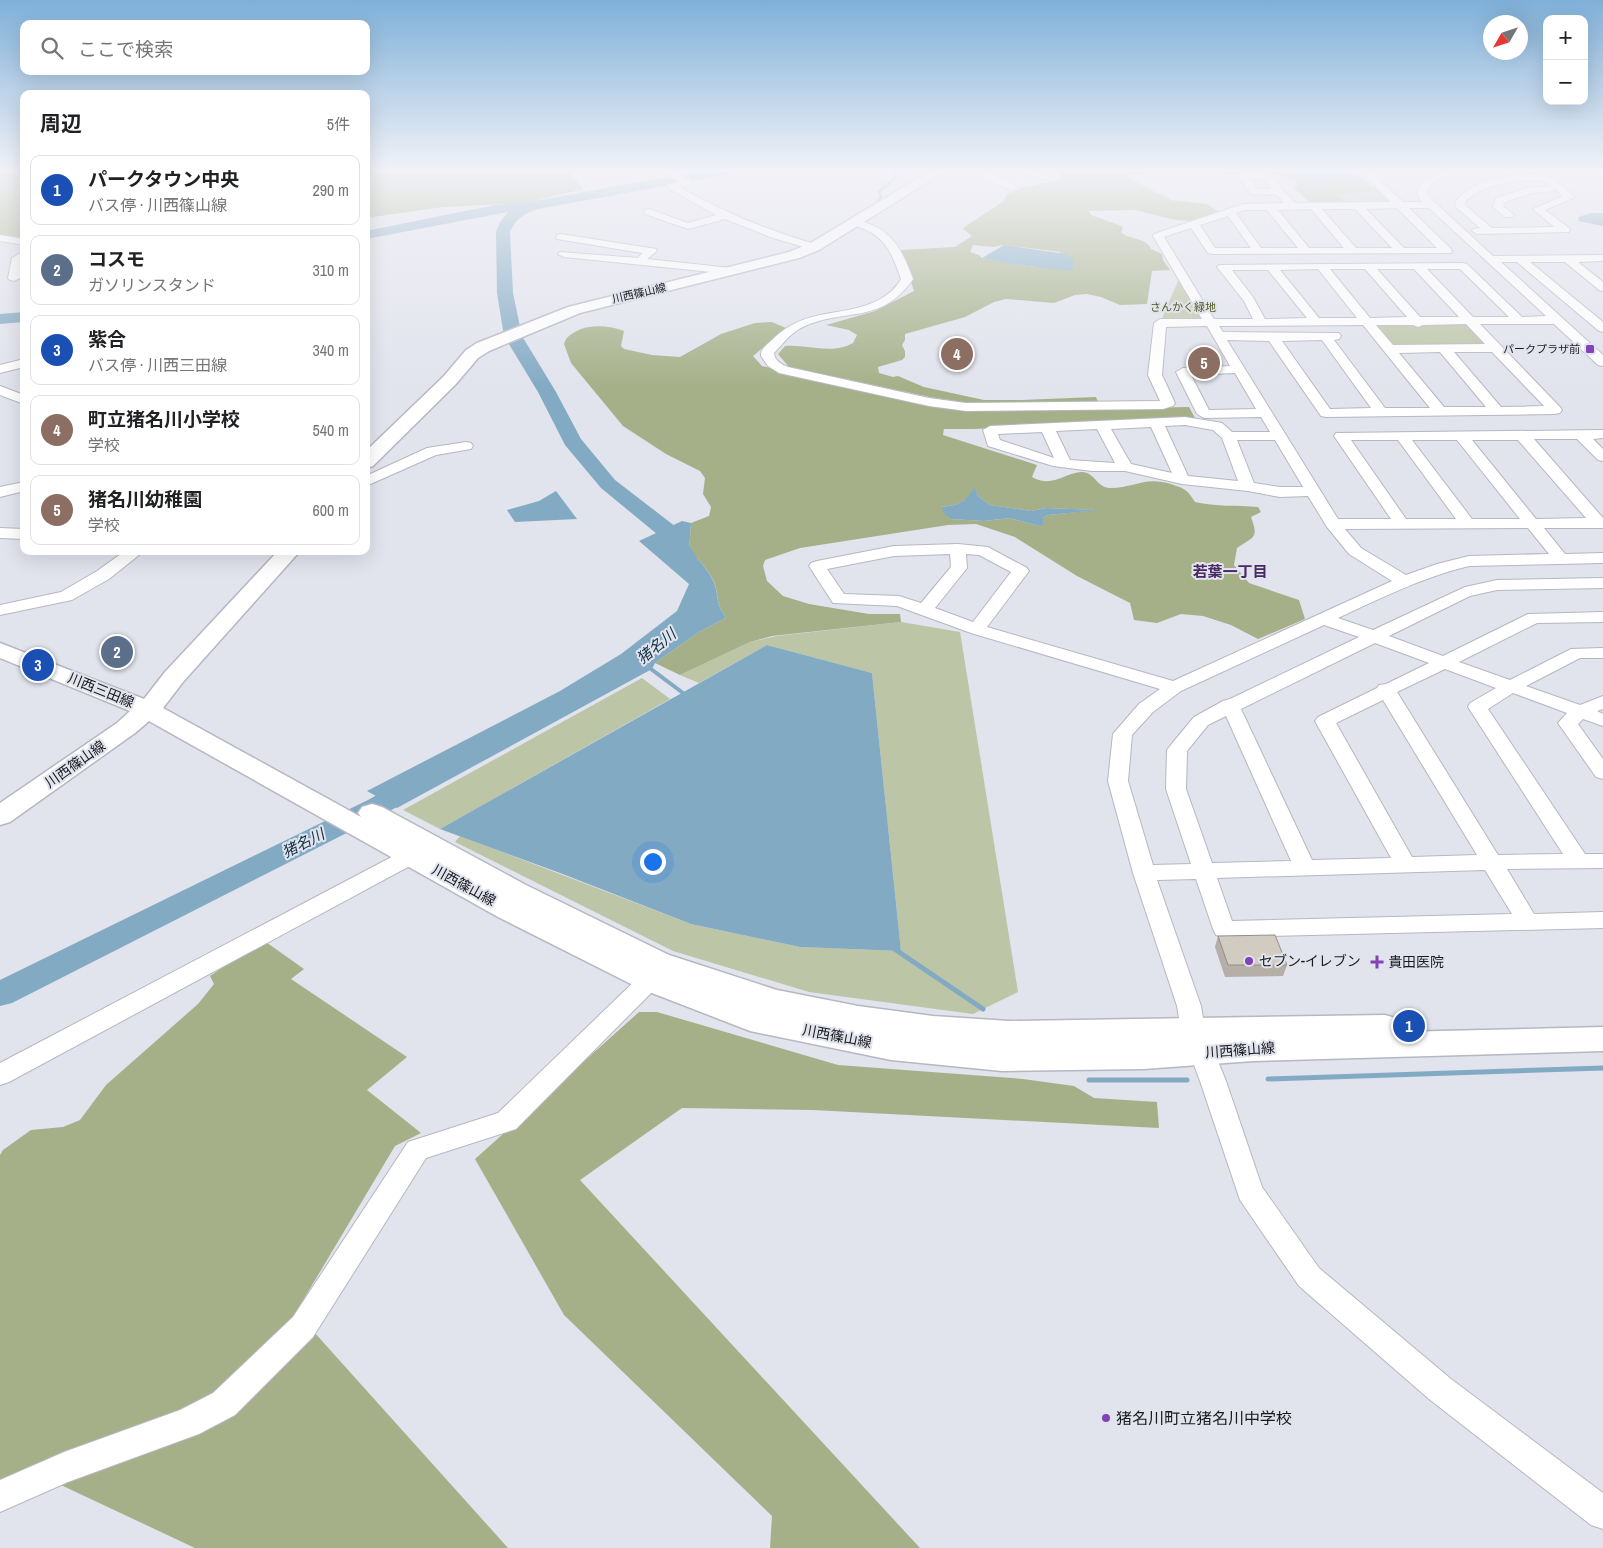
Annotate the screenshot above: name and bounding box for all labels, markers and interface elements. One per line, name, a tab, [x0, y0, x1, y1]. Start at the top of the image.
north arrow	[1483, 15, 1528, 60]
map controls	[1543, 15, 1588, 105]
button: +	[1543, 15, 1588, 60]
search box	[20, 20, 370, 75]
icon: search	[38, 34, 66, 62]
text: ここで検索	[78, 36, 173, 62]
button: −	[1543, 60, 1588, 105]
text: 周辺	[40, 109, 82, 138]
text: 5件	[327, 113, 350, 135]
text: パークタウン中央	[88, 166, 239, 192]
text: 1	[53, 179, 61, 201]
text: 290 m	[313, 179, 349, 201]
text: バス停 · 川西篠山線	[88, 194, 227, 216]
text: コスモ	[88, 246, 145, 272]
text: 2	[53, 259, 61, 281]
text: 310 m	[313, 259, 349, 281]
text: ガソリンスタンド	[88, 274, 216, 296]
street label: 川西篠山線	[611, 280, 667, 306]
park label: さんかく緑地	[1150, 300, 1216, 314]
text: 紫合	[88, 326, 126, 352]
pin: 4	[941, 335, 973, 373]
text: 3	[53, 339, 61, 361]
text: 340 m	[313, 339, 349, 361]
place label: パークプラザ前	[1503, 342, 1580, 356]
marker: パークプラザ前	[1584, 343, 1596, 355]
pin: 5	[1188, 344, 1220, 382]
text: バス停 · 川西三田線	[88, 354, 227, 376]
text: 町立猪名川小学校	[88, 406, 240, 432]
text: 4	[53, 419, 61, 441]
text: 540 m	[313, 419, 349, 441]
text: 学校	[88, 434, 120, 456]
text: 猪名川幼稚園	[88, 486, 202, 512]
text: 5	[53, 499, 61, 521]
text: 600 m	[313, 499, 349, 521]
text: 学校	[88, 514, 120, 536]
district label: 若葉一丁目	[1192, 561, 1268, 582]
water label: 猪名川	[632, 622, 682, 668]
pin: 2	[101, 633, 133, 671]
pin: 3	[22, 646, 54, 684]
street label: 川西三田線	[65, 669, 137, 711]
street label: 川西篠山線	[41, 737, 109, 791]
water label: 猪名川	[278, 823, 330, 863]
your location	[640, 849, 666, 875]
street label: 川西篠山線	[429, 860, 499, 910]
place label: セブン-イレブン	[1259, 952, 1361, 970]
place label: 貴田医院	[1388, 953, 1444, 971]
marker: セブン-イレブン	[1243, 955, 1255, 967]
marker: 貴田医院	[1370, 955, 1384, 969]
pin: 1	[1393, 1007, 1425, 1045]
street label: 川西篠山線	[801, 1020, 873, 1052]
street label: 川西篠山線	[1204, 1039, 1276, 1061]
place label: 猪名川町立猪名川中学校	[1116, 1407, 1292, 1429]
marker: 猪名川町立猪名川中学校	[1100, 1412, 1112, 1424]

